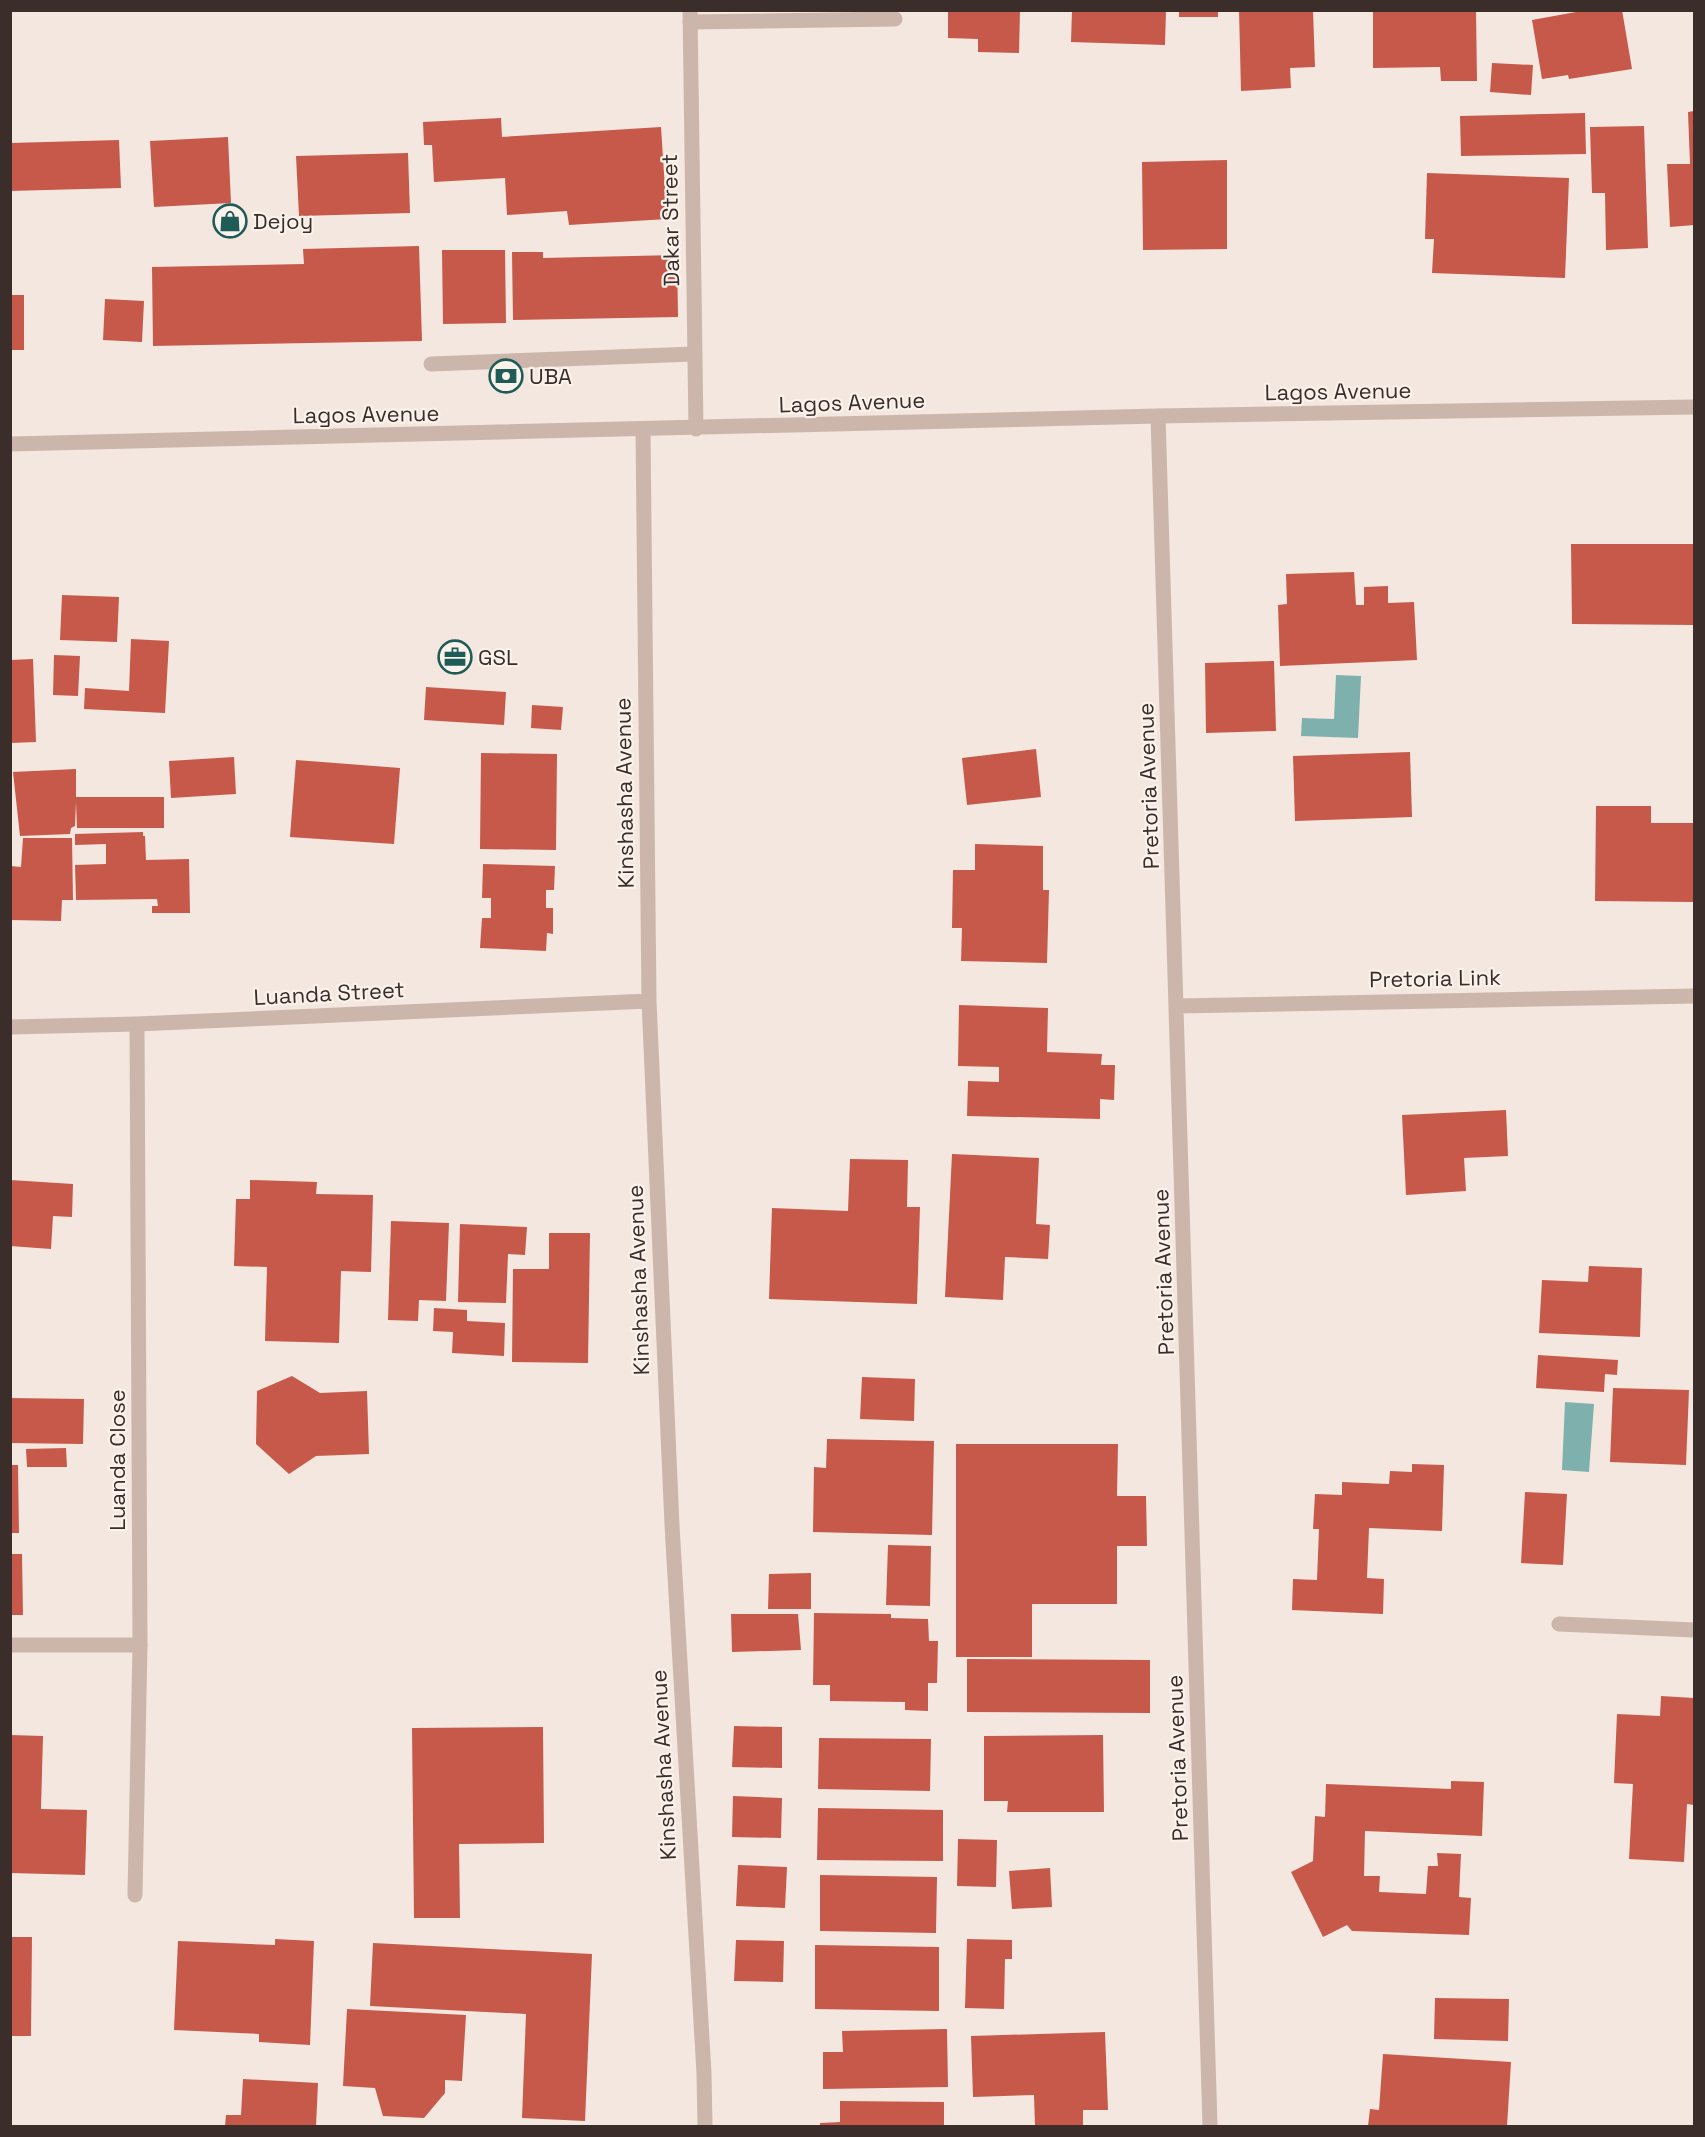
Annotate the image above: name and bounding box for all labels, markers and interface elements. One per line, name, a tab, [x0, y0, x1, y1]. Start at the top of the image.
street label: Dakar Street	[655, 153, 685, 287]
shop icon: Dejoy	[212, 203, 248, 239]
place label: Dejoy	[253, 207, 313, 235]
bank icon: UBA	[488, 358, 524, 394]
place label: UBA	[529, 362, 572, 390]
street label: Lagos Avenue	[1264, 376, 1412, 406]
street label: Lagos Avenue	[778, 385, 926, 419]
street label: Lagos Avenue	[292, 399, 440, 429]
office icon: GSL	[437, 639, 473, 675]
place label: GSL	[478, 643, 518, 671]
street label: Kinshasha Avenue	[608, 697, 640, 889]
street label: Pretoria Avenue	[1131, 702, 1165, 870]
street label: Pretoria Link	[1369, 963, 1501, 993]
street label: Luanda Street	[253, 975, 405, 1011]
street label: Kinshasha Avenue	[621, 1184, 655, 1376]
street label: Pretoria Avenue	[1146, 1188, 1180, 1356]
street label: Luanda Close	[103, 1389, 131, 1531]
street label: Kinshasha Avenue	[644, 1669, 682, 1861]
street label: Pretoria Avenue	[1160, 1674, 1194, 1842]

